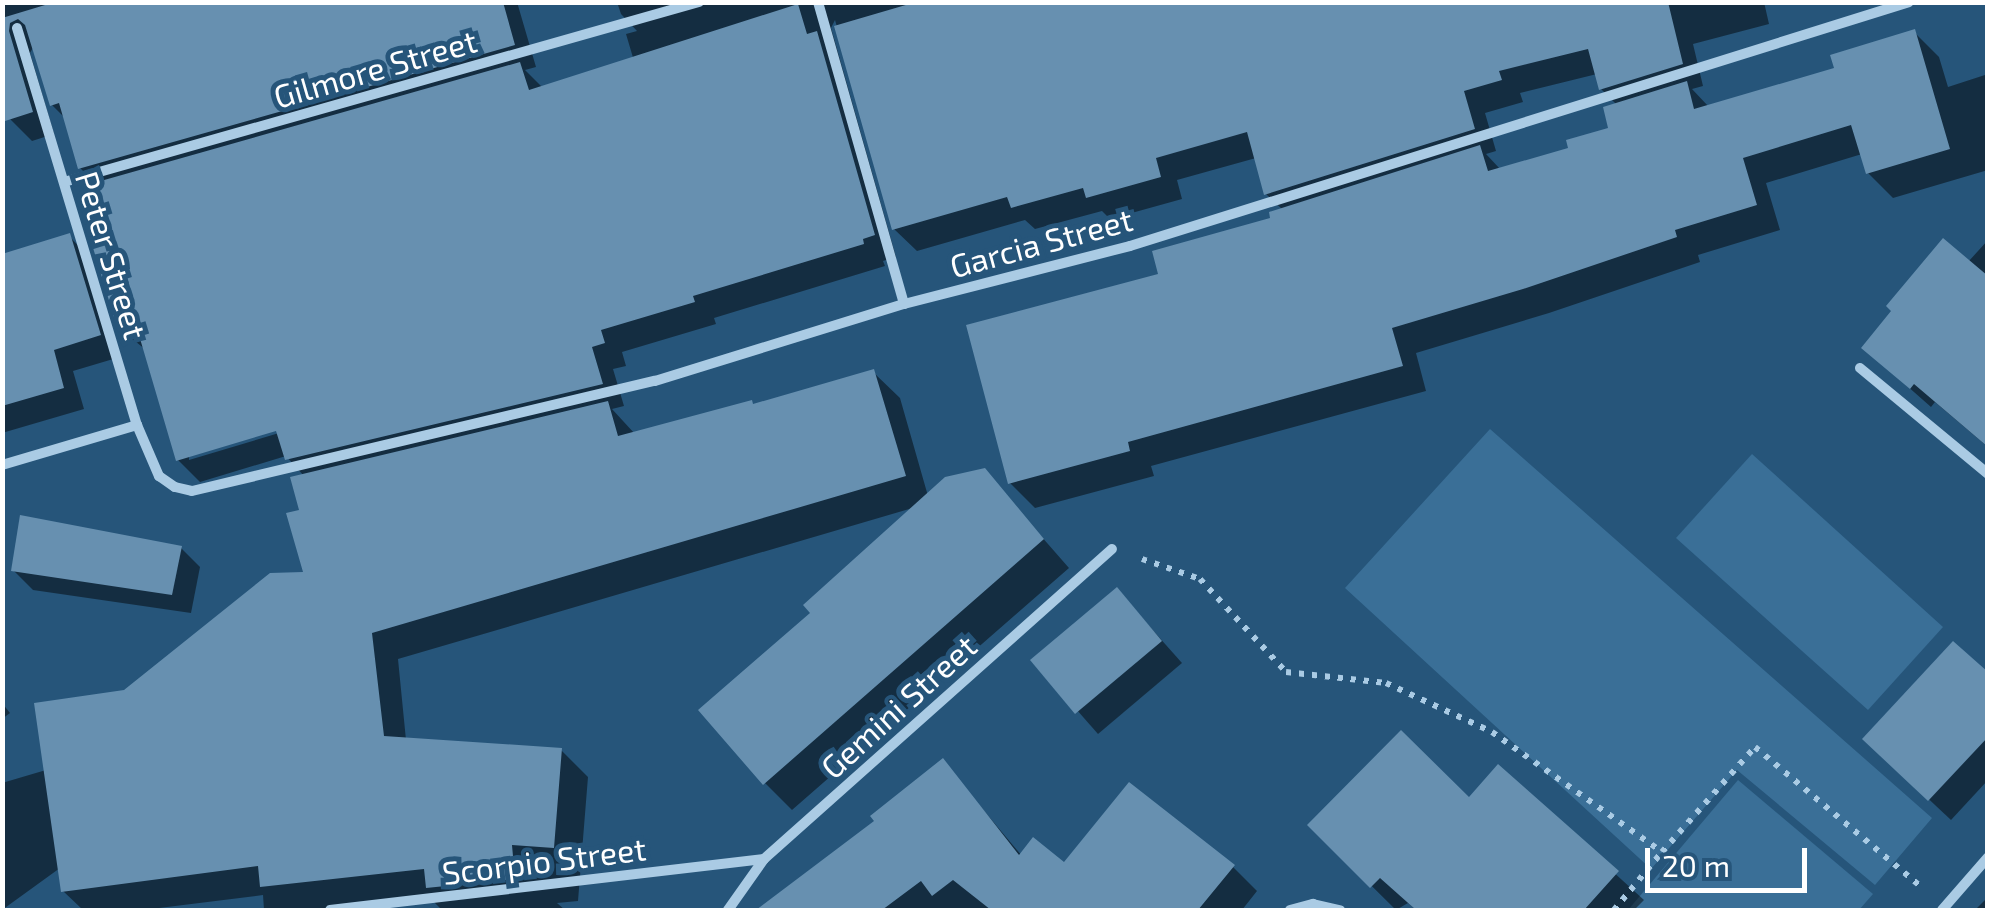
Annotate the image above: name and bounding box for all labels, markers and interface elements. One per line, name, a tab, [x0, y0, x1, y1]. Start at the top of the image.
street label: Gilmore Street	[269, 21, 481, 115]
street label: Peter Street	[68, 166, 156, 344]
street label: Garcia Street	[946, 199, 1136, 285]
street label: Gemini Street	[812, 626, 984, 786]
street label: Scorpio Street	[440, 828, 648, 892]
scale bar	[1650, 828, 1812, 890]
text: 20 m	[1662, 847, 1730, 883]

